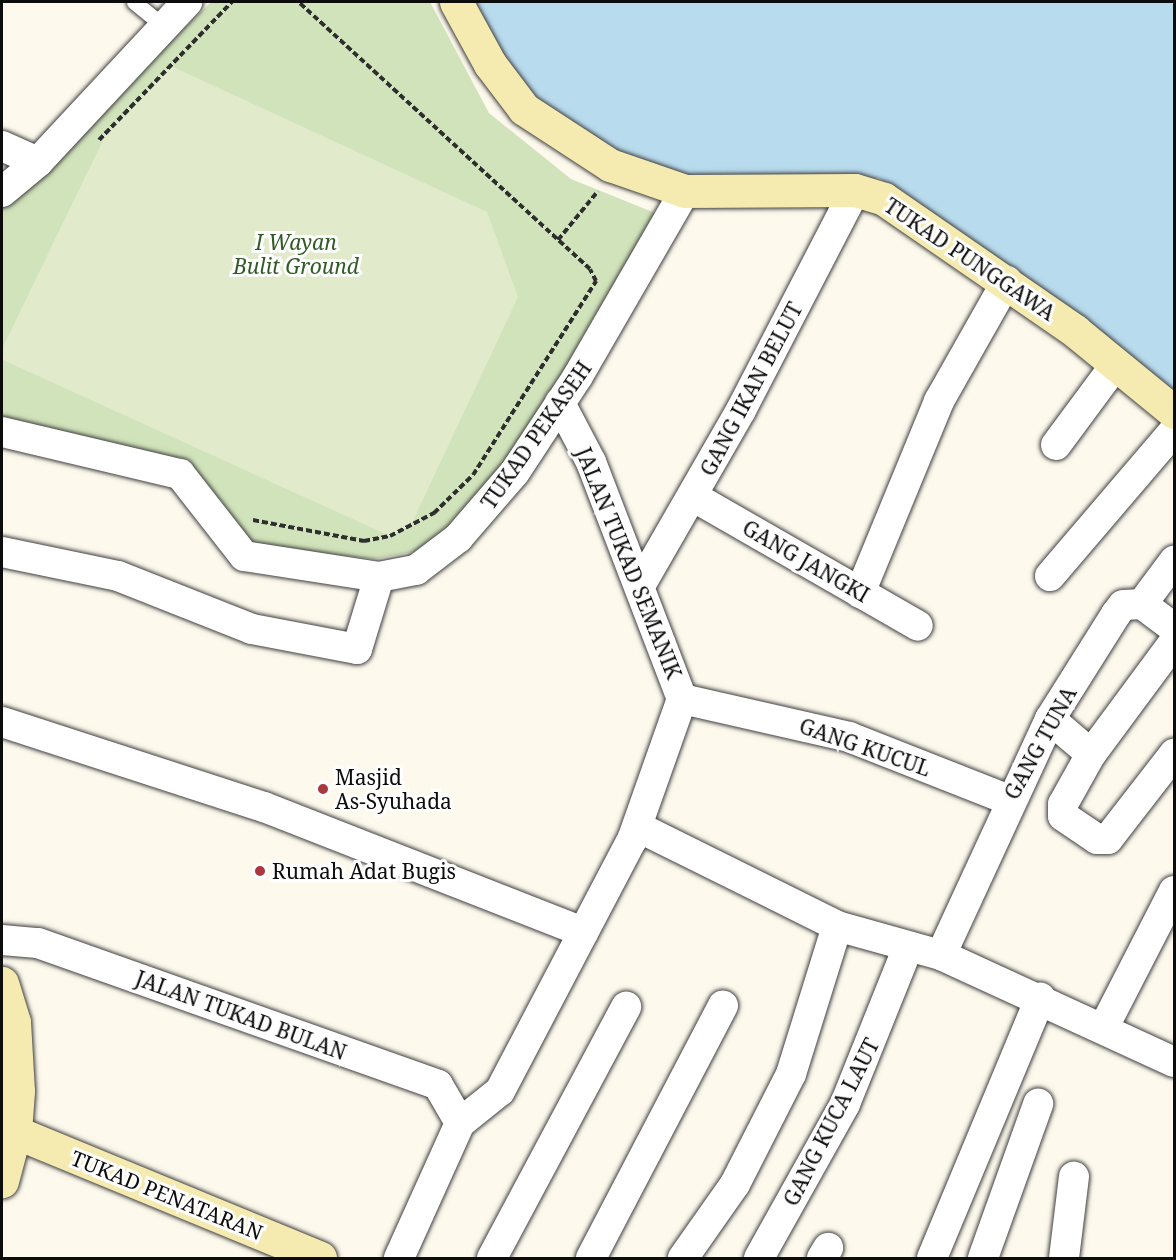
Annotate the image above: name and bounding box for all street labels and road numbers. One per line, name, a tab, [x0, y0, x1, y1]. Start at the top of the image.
street label: TUKAD PUNGGAWA	[880, 192, 1060, 326]
street label: GANG IKAN BELUT	[695, 298, 807, 480]
street label: TUKAD PEKASEH	[476, 356, 596, 514]
street label: JALAN TUKAD SEMANIK	[571, 444, 687, 682]
street label: GANG JANGKI	[738, 515, 874, 607]
street label: GANG TUNA	[999, 682, 1081, 804]
street label: GANG KUCUL	[796, 713, 934, 781]
street label: JALAN TUKAD BULAN	[132, 965, 350, 1065]
street label: GANG KUCA LAUT	[778, 1034, 884, 1210]
street label: TUKAD PENATARAN	[67, 1145, 267, 1245]

